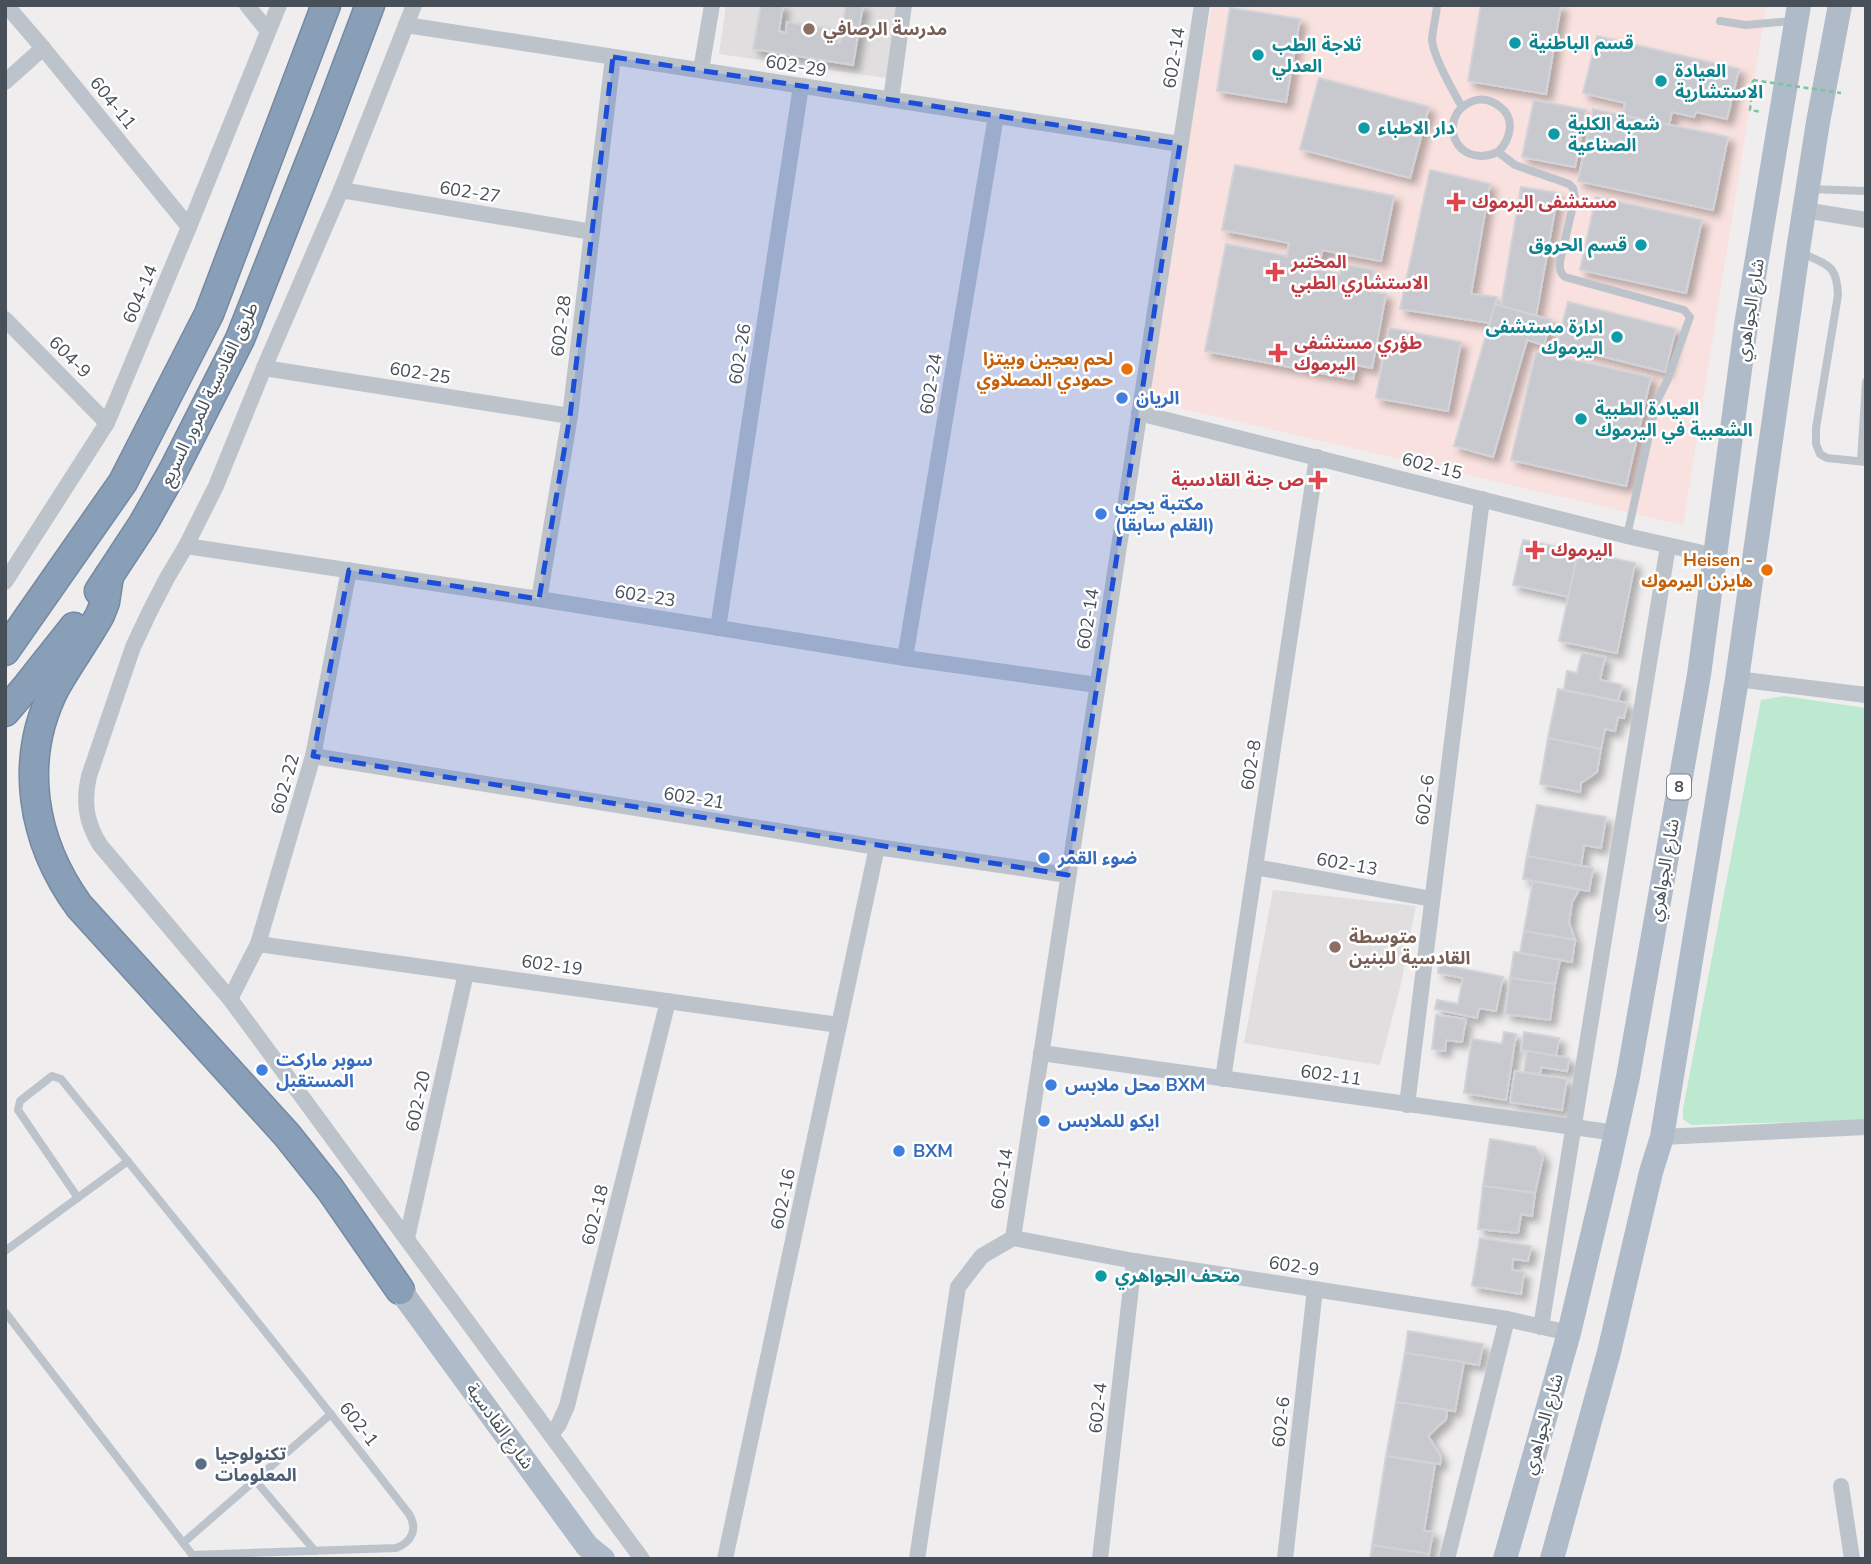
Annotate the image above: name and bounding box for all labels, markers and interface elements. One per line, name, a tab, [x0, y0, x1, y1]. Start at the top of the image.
place label: مدرسة الرصافي	[823, 17, 947, 43]
marker: مدرسة الرصافي	[801, 21, 817, 37]
street label: 602-14	[1157, 25, 1191, 90]
place label: قسم الباطنية	[1529, 31, 1634, 56]
place label: ثلاجة الطب العدلي	[1272, 33, 1362, 80]
marker: قسم الباطنية	[1507, 35, 1523, 51]
marker: ثلاجة الطب العدلي	[1250, 47, 1266, 63]
street label: 602-29	[764, 49, 828, 83]
place label: العيادة الاستشارية	[1675, 59, 1763, 104]
street label: 604-11	[84, 71, 142, 135]
marker: العيادة الاستشارية	[1653, 73, 1669, 89]
place label: شعبة الكلية الصناعية	[1568, 112, 1660, 157]
place label: دار الاطباء	[1378, 116, 1455, 140]
marker: دار الاطباء	[1356, 120, 1372, 136]
marker: شعبة الكلية الصناعية	[1546, 126, 1562, 142]
street label: 602-27	[438, 175, 502, 209]
place label: مستشفى اليرموك	[1472, 190, 1617, 214]
marker: مستشفى اليرموك	[1446, 192, 1466, 212]
place label: قسم الحروق	[1529, 233, 1627, 258]
marker: قسم الحروق	[1633, 237, 1649, 253]
place label: المختبر الاستشاري الطبي	[1290, 250, 1428, 297]
street label: شارع الجواهري	[1730, 257, 1772, 364]
street label: 604-14	[117, 261, 163, 327]
marker: المختبر الاستشاري الطبي	[1265, 262, 1285, 282]
street label: 602-28	[545, 294, 577, 358]
street label: طريق القادسية للمرور السريع	[154, 298, 266, 491]
place label: ادارة مستشفى اليرموك	[1485, 315, 1603, 360]
street label: 602-26	[723, 322, 757, 386]
marker: ادارة مستشفى اليرموك	[1609, 329, 1625, 345]
street label: 604-9	[44, 331, 96, 383]
place label: طؤري مستشفى اليرموك	[1294, 331, 1422, 376]
marker: طؤري مستشفى اليرموك	[1268, 343, 1288, 363]
place label: لحم بعجين وبيتزا حمودي المصلاوي	[977, 347, 1113, 394]
street label: 602-24	[914, 351, 948, 416]
street label: 602-25	[388, 356, 452, 390]
marker: لحم بعجين وبيتزا حمودي المصلاوي	[1119, 361, 1135, 377]
place label: الريان	[1136, 386, 1179, 410]
marker: الريان	[1114, 390, 1130, 406]
place label: العيادة الطبية الشعبية في اليرموك	[1595, 397, 1753, 444]
marker: العيادة الطبية الشعبية في اليرموك	[1573, 411, 1589, 427]
street label: 602-15	[1399, 447, 1465, 485]
place label: ص جنة القادسية	[1171, 468, 1304, 492]
marker: ص جنة القادسية	[1310, 472, 1326, 488]
place label: مكتبة يحيى (القلم سابقا)	[1115, 492, 1214, 538]
marker: مكتبة يحيى (القلم سابقا)	[1093, 506, 1109, 522]
place label: اليرموك	[1551, 538, 1613, 562]
marker: اليرموك	[1525, 540, 1545, 560]
place label: Heisen - هايزن اليرموك	[1641, 548, 1753, 593]
marker: Heisen - هايزن اليرموك	[1759, 562, 1775, 578]
street label: 602-23	[613, 579, 677, 613]
street label: 602-14	[1071, 586, 1105, 651]
street label: 602-8	[1235, 738, 1267, 792]
street label: 602-22	[265, 751, 305, 817]
street label: 602-6	[1410, 773, 1440, 827]
road number: 8	[1667, 774, 1691, 800]
street label: 602-21	[662, 781, 726, 815]
street label: شارع الجواهري	[1643, 817, 1687, 924]
place label: ضوء القمر	[1057, 846, 1137, 870]
street label: 602-13	[1315, 847, 1379, 881]
marker: ضوء القمر	[1036, 850, 1052, 866]
place label: متوسطة القادسية للبنين	[1349, 925, 1470, 970]
marker: متوسطة القادسية للبنين	[1327, 939, 1343, 955]
street label: 602-19	[520, 949, 584, 981]
place label: سوبر ماركت المستقبل	[276, 1048, 373, 1093]
street label: 602-11	[1299, 1059, 1363, 1091]
marker: سوبر ماركت المستقبل	[254, 1062, 270, 1078]
street label: 602-20	[400, 1068, 436, 1134]
place label: محل ملابس BXM	[1065, 1073, 1205, 1097]
marker: محل ملابس BXM	[1043, 1077, 1059, 1093]
place label: ايكو للملابس	[1058, 1109, 1159, 1133]
marker: ايكو للملابس	[1036, 1113, 1052, 1129]
place label: BXM	[913, 1139, 953, 1163]
marker: BXM	[891, 1143, 907, 1159]
street label: 602-14	[985, 1146, 1019, 1211]
street label: 602-16	[765, 1166, 801, 1232]
street label: 602-18	[576, 1182, 614, 1248]
street label: 602-9	[1267, 1250, 1321, 1282]
place label: متحف الجواهري	[1115, 1264, 1240, 1290]
marker: متحف الجواهري	[1093, 1268, 1109, 1284]
street label: شارع الجواهري	[1517, 1371, 1571, 1478]
street label: شارع القادسية	[459, 1378, 539, 1475]
street label: 602-4	[1083, 1381, 1113, 1435]
street label: 602-6	[1266, 1395, 1296, 1449]
street label: 602-1	[334, 1397, 384, 1451]
place label: تكنولوجيا المعلومات	[215, 1442, 297, 1487]
marker: تكنولوجيا المعلومات	[193, 1456, 209, 1472]

